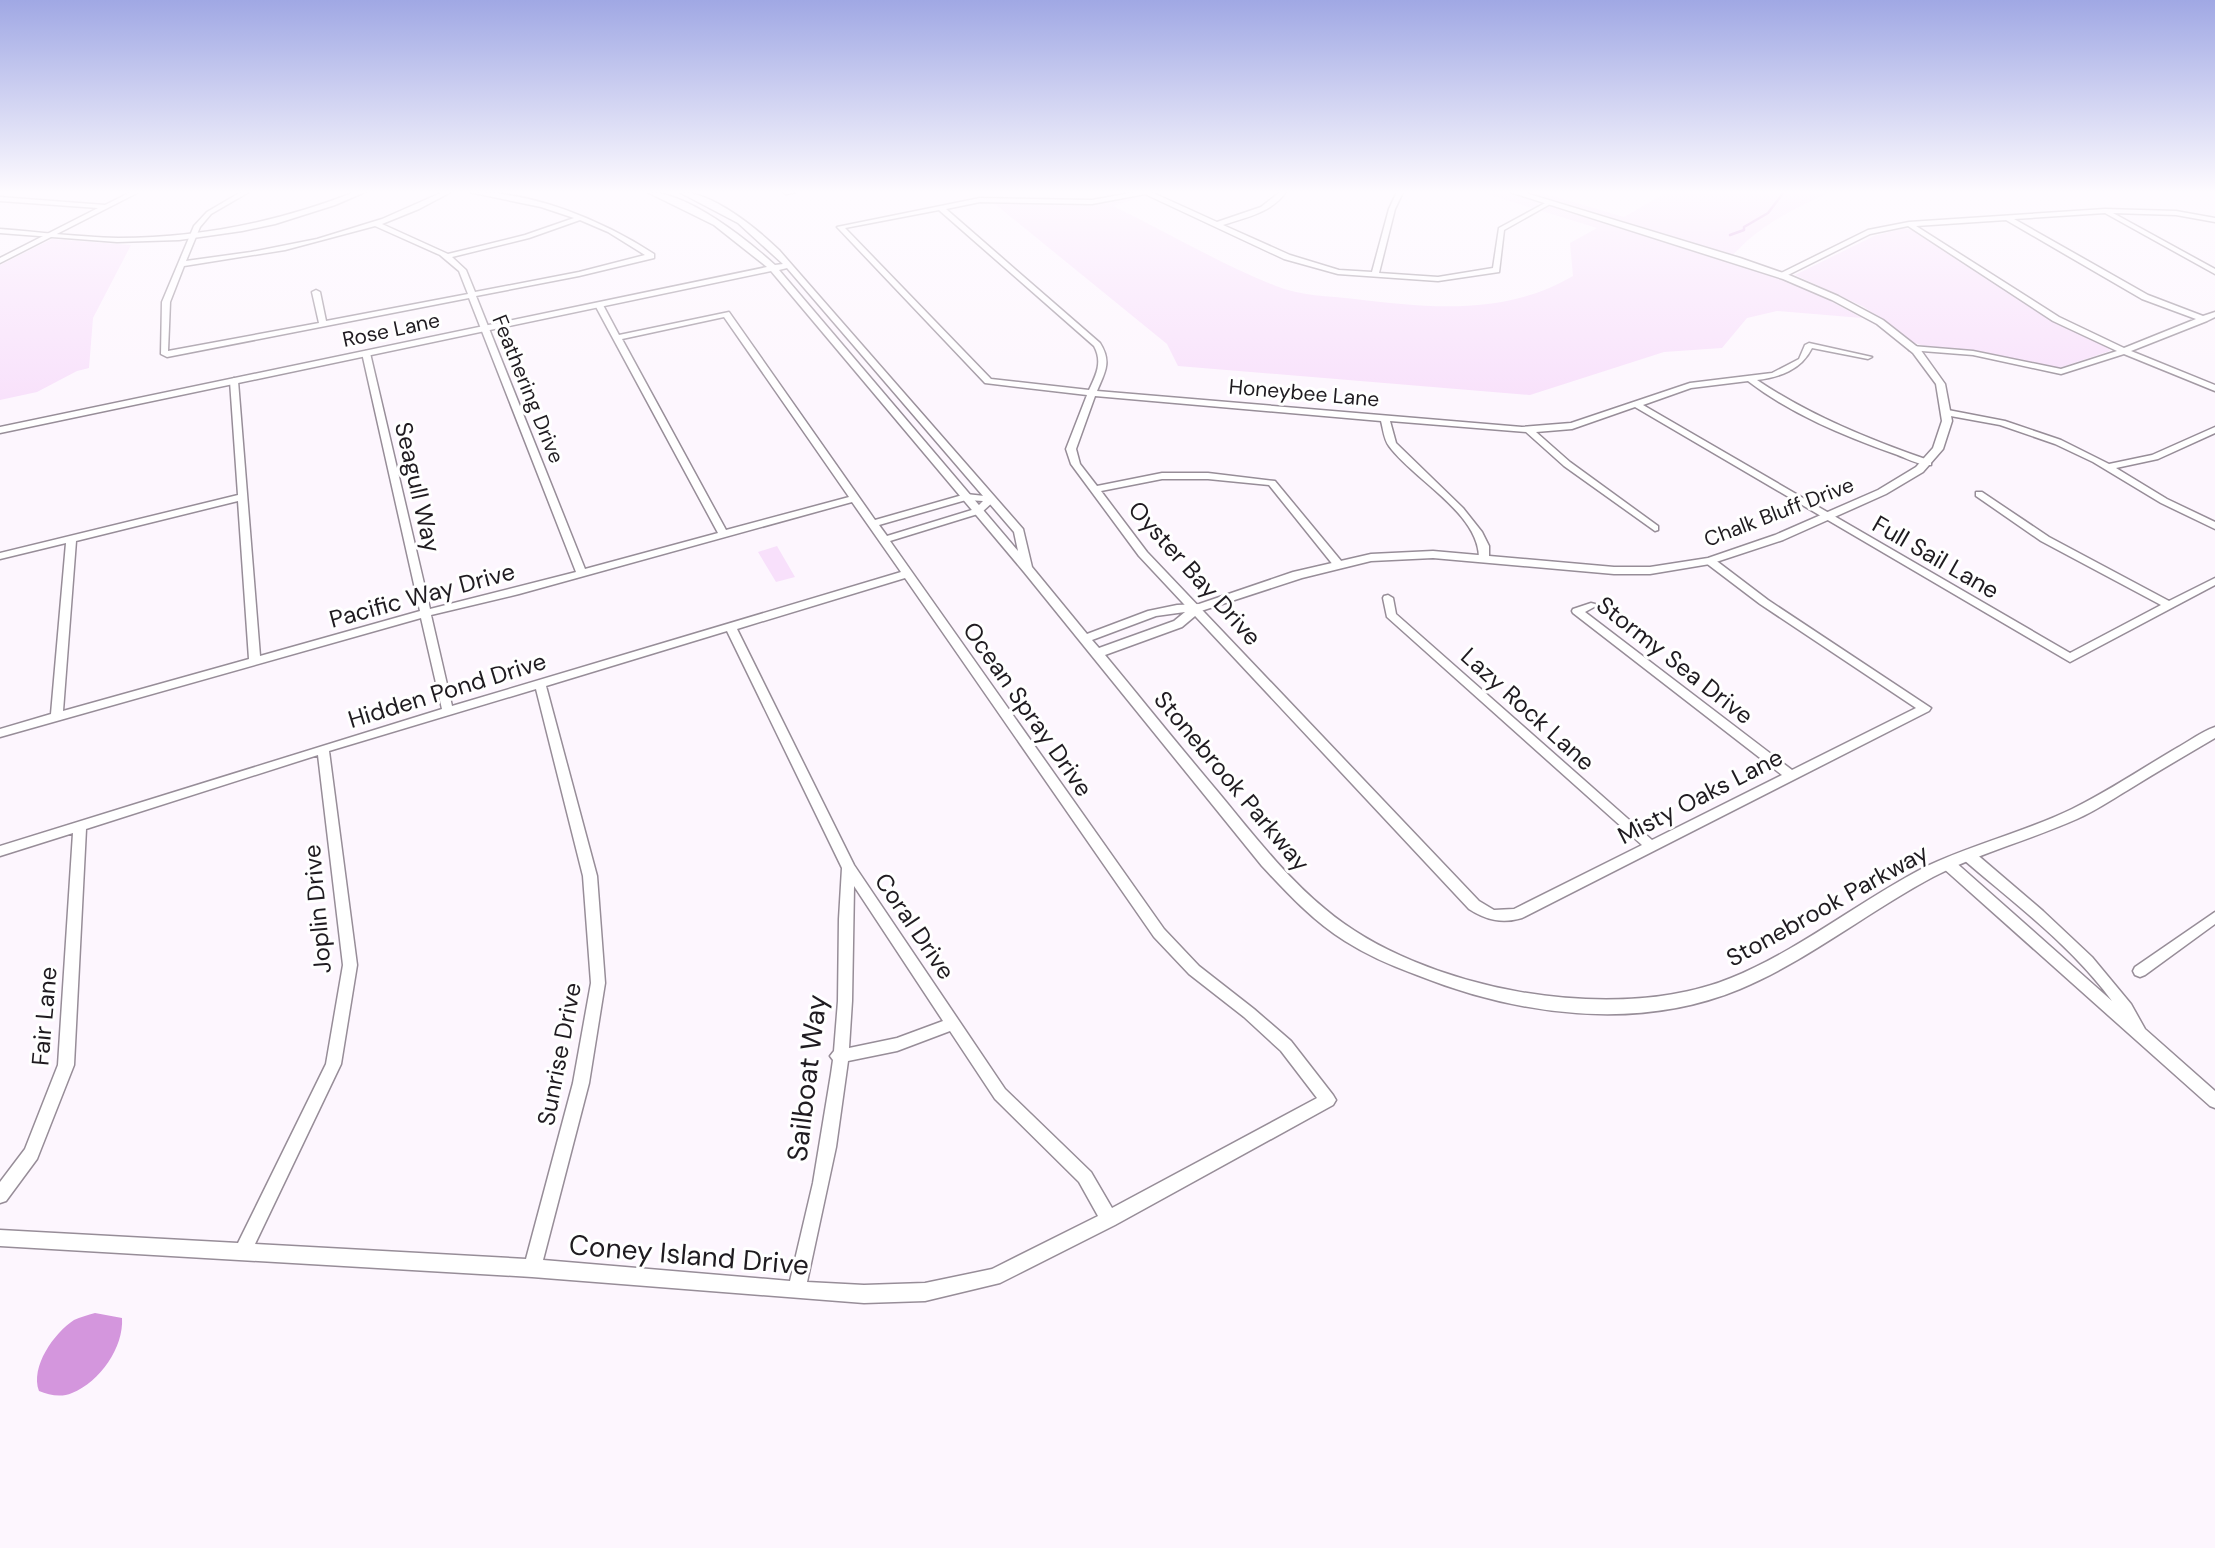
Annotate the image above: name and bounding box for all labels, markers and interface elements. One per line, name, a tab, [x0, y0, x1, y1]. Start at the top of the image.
street label: Rose Lane	[340, 306, 442, 354]
street label: Feathering Drive	[485, 311, 571, 468]
street label: Honeybee Lane	[1228, 372, 1381, 414]
street label: Seagull Way	[388, 419, 448, 555]
street label: Chalk Bluff Drive	[1700, 471, 1858, 553]
street label: Oyster Bay Drive	[1122, 494, 1268, 652]
street label: Full Sail Lane	[1867, 508, 2005, 606]
street label: Pacific Way Drive	[326, 555, 518, 635]
street label: Stormy Sea Drive	[1590, 589, 1760, 731]
street label: Ocean Spray Drive	[956, 616, 1100, 802]
street label: Lazy Rock Lane	[1455, 641, 1601, 777]
street label: Hidden Pond Drive	[344, 645, 550, 735]
street label: Stonebrook Parkway	[1147, 684, 1317, 878]
street label: Misty Oaks Lane	[1612, 741, 1788, 851]
street label: Stonebrook Parkway	[1721, 837, 1933, 973]
street label: Joplin Drive	[296, 843, 338, 975]
street label: Coral Drive	[868, 867, 962, 985]
street label: Fair Lane	[24, 965, 64, 1067]
street label: Sunrise Drive	[530, 980, 588, 1128]
street label: Sailboat Way	[778, 992, 836, 1164]
street label: Coney Island Drive	[568, 1226, 810, 1284]

